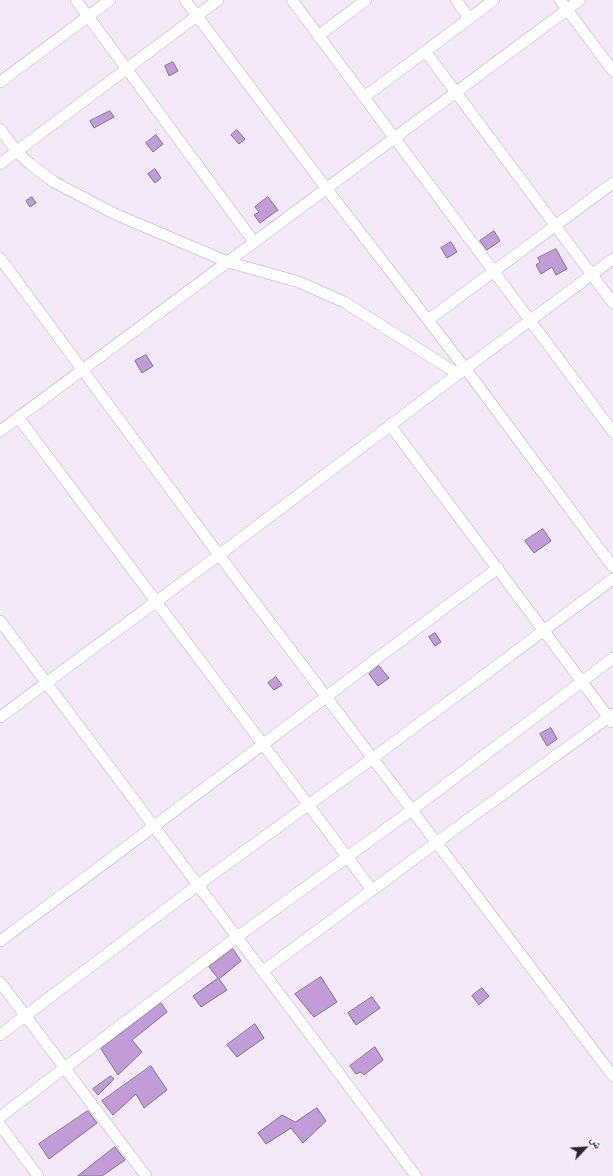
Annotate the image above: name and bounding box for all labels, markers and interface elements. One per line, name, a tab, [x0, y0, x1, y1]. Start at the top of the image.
north arrow	[565, 1128, 605, 1168]
text: ش	[588, 1135, 605, 1151]

